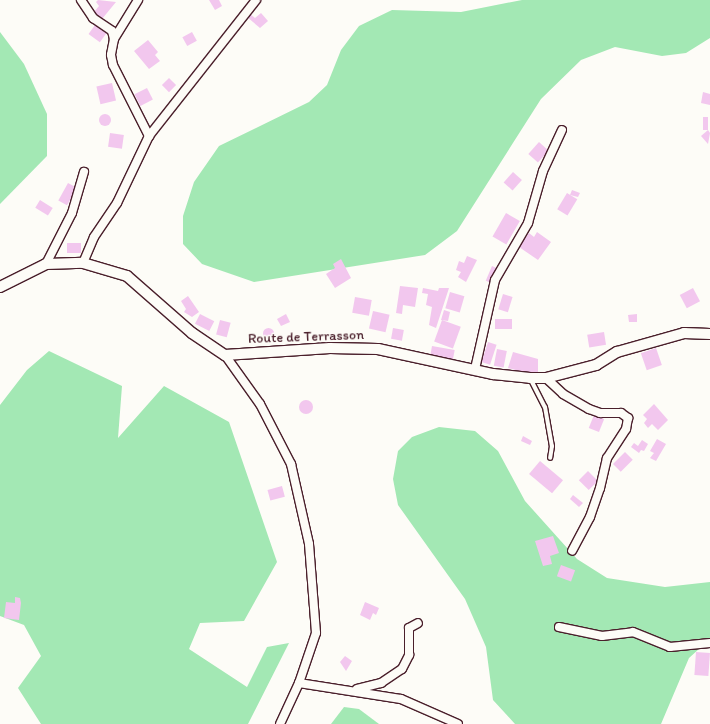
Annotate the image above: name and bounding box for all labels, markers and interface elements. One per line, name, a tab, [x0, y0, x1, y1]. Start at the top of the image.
street label: Route de Terrasson	[249, 327, 363, 347]

